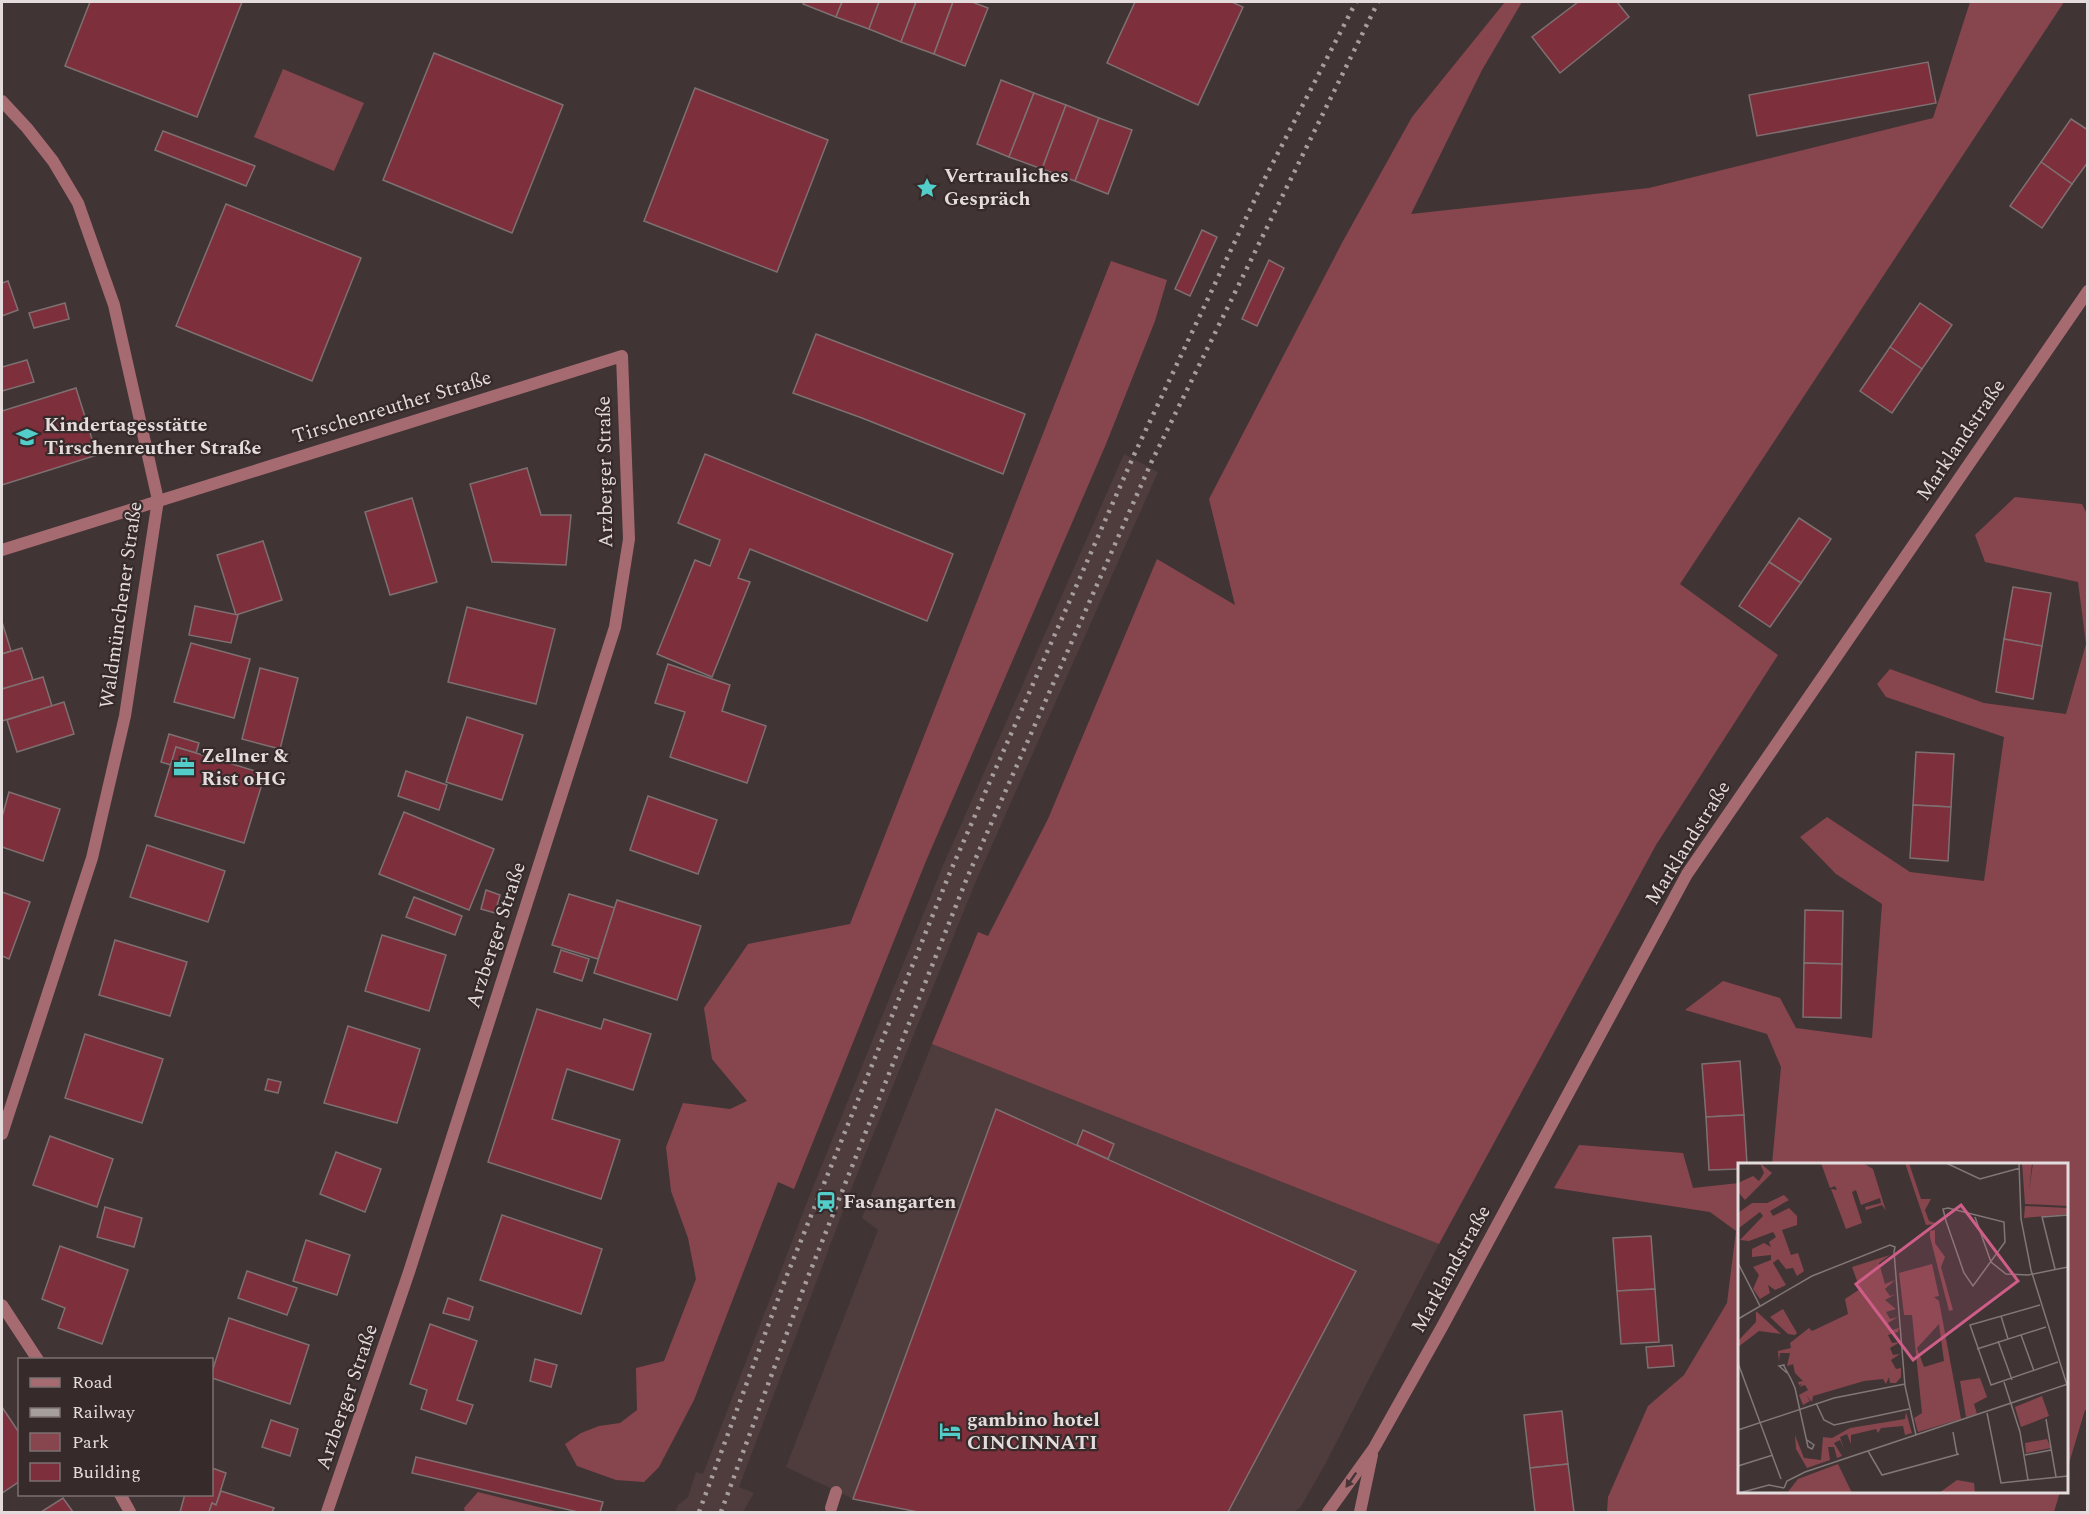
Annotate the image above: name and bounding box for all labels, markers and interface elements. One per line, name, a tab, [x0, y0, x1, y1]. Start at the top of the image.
place label: Vertrauliches Gespräch	[944, 161, 1069, 214]
place icon: Vertrauliches Gespräch	[915, 176, 939, 200]
street label: Tirschenreuther Straße	[289, 362, 495, 452]
street label: Marklandstraße	[1909, 373, 2013, 507]
street label: Arzberger Straße	[589, 396, 621, 548]
place label: Kindertagesstätte Tirschenreuther Straße	[44, 410, 261, 463]
school or university icon: Kindertagesstätte Tirschenreuther Straße	[15, 425, 39, 449]
street label: Waldmünchener Straße	[92, 499, 150, 711]
place label: Zellner & Rist oHG	[201, 741, 290, 794]
office icon: Zellner & Rist oHG	[172, 755, 196, 779]
street label: Marklandstraße	[1638, 775, 1738, 911]
street label: Arzberger Straße	[458, 858, 534, 1012]
inset map	[1738, 1163, 2068, 1493]
place label: Fasangarten	[843, 1187, 956, 1217]
station icon: Fasangarten	[814, 1190, 838, 1214]
street label: Marklandstraße	[1404, 1200, 1498, 1338]
street label: Arzberger Straße	[308, 1320, 386, 1474]
legend	[18, 1358, 213, 1496]
text: Road	[72, 1369, 113, 1396]
text: Railway	[72, 1399, 136, 1426]
place label: gambino hotel CINCINNATI	[967, 1405, 1100, 1458]
hotel icon: gambino hotel CINCINNATI	[938, 1419, 962, 1443]
text: Park	[72, 1429, 109, 1456]
text: Building	[72, 1459, 141, 1486]
one-way arrow	[1345, 1472, 1357, 1488]

